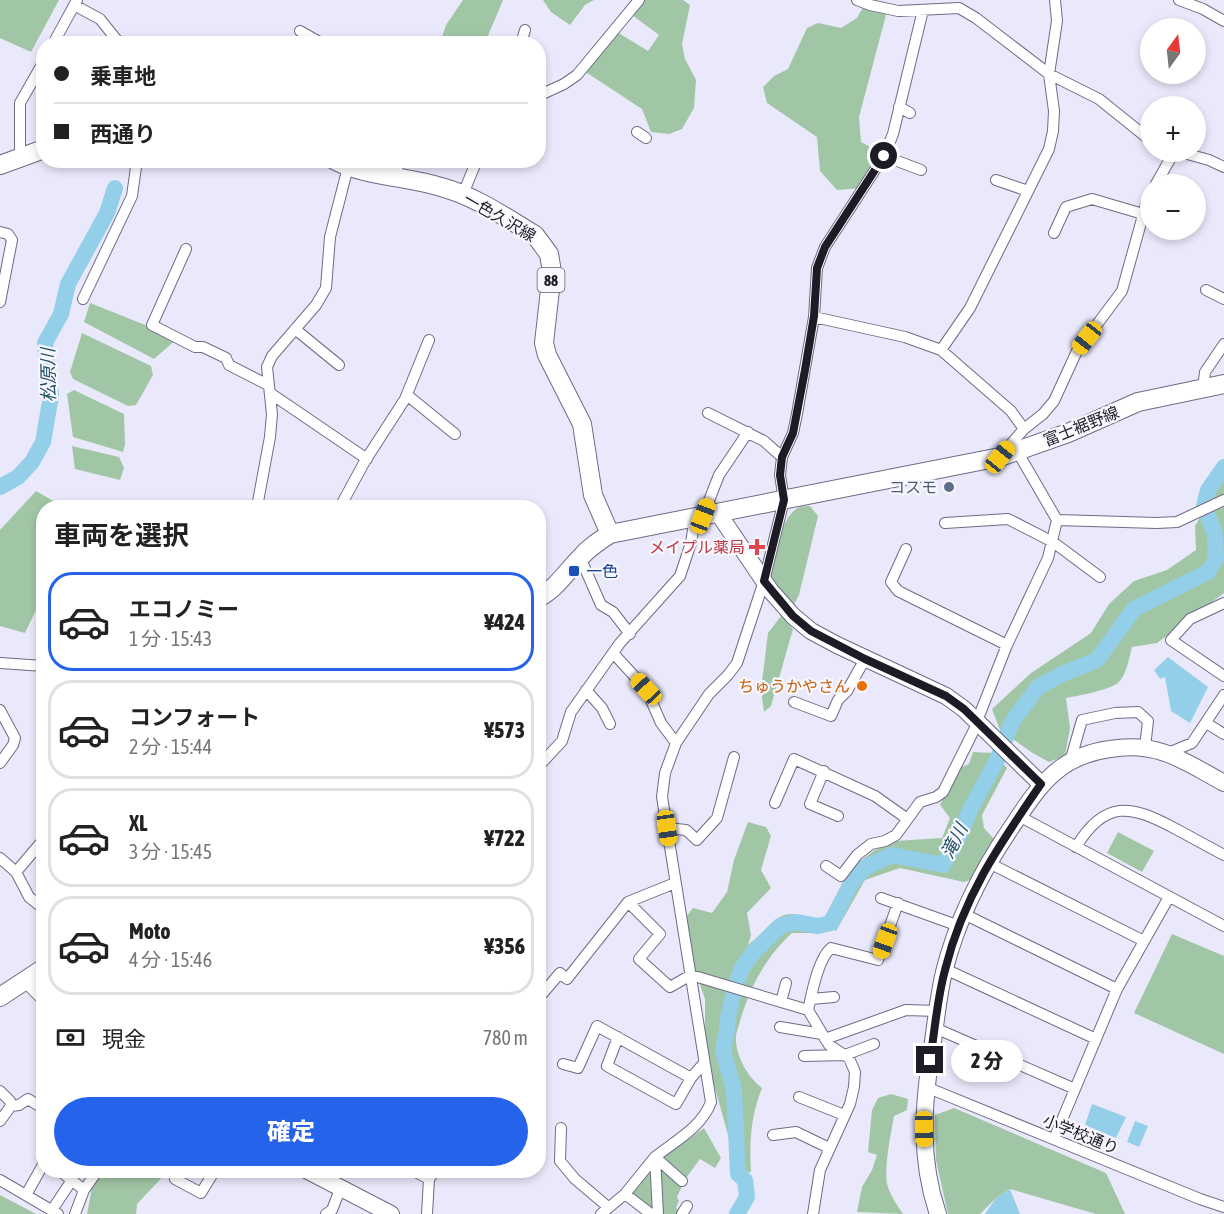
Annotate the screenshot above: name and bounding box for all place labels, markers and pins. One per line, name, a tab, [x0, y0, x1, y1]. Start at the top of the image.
place label: コスモ	[889, 478, 937, 496]
marker: コスモ	[942, 480, 956, 494]
place label: メイプル薬局	[649, 538, 745, 556]
marker: メイプル薬局	[750, 540, 764, 554]
place label: 一色	[586, 562, 618, 580]
marker: 一色	[567, 564, 581, 578]
place label: ちゅうかやさん	[738, 677, 850, 695]
marker: ちゅうかやさん	[855, 679, 869, 693]

